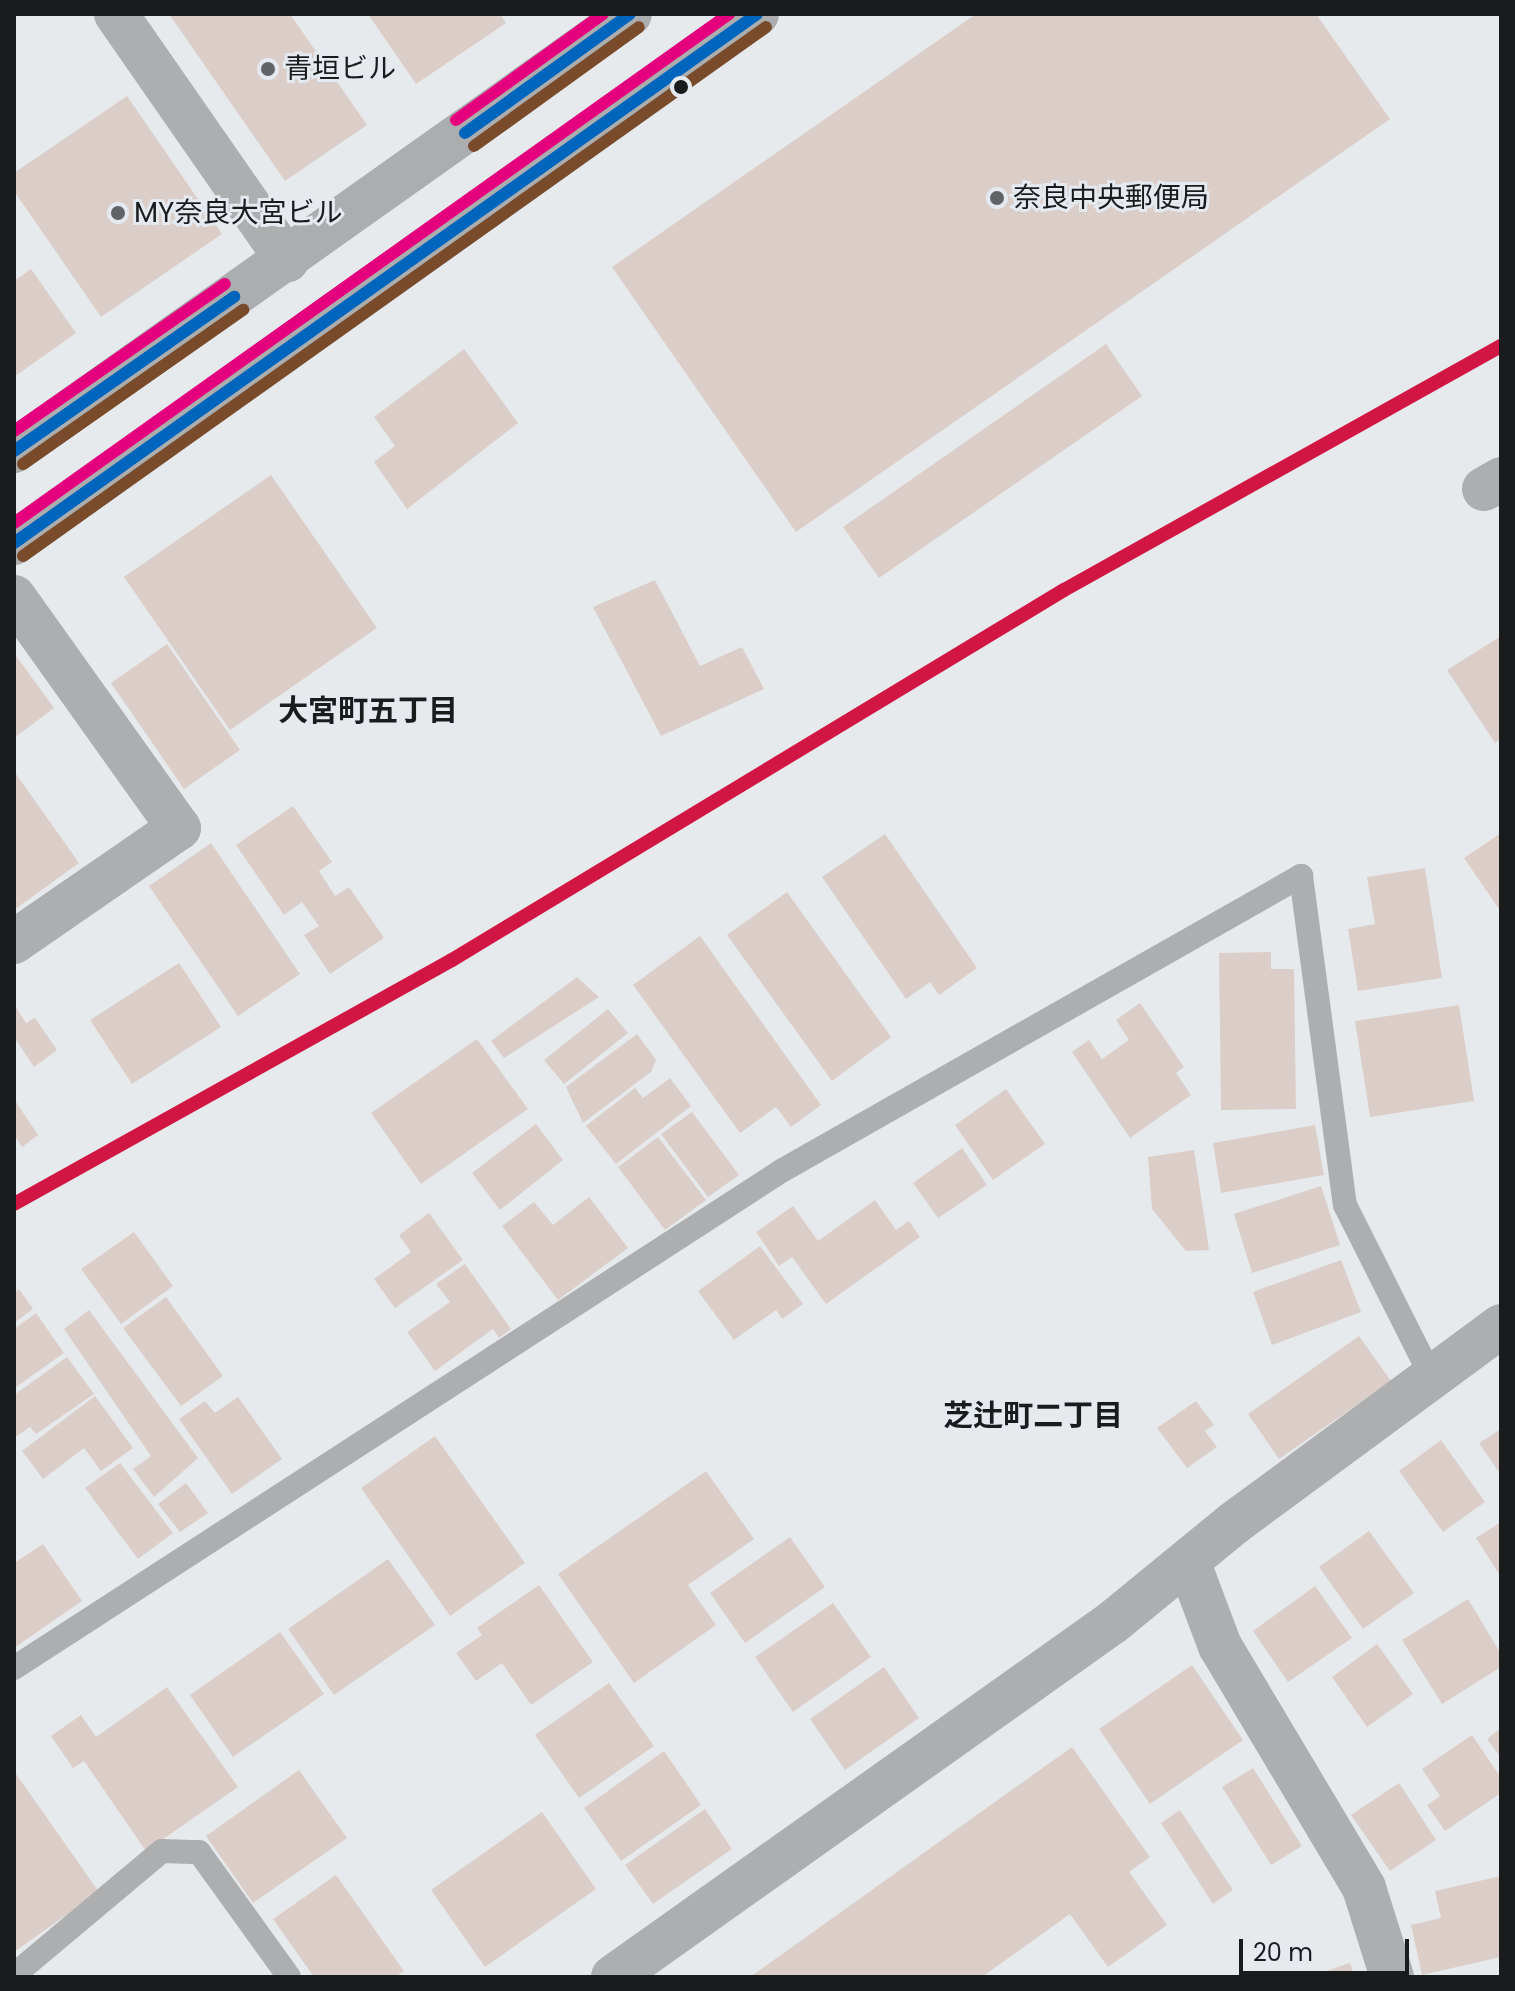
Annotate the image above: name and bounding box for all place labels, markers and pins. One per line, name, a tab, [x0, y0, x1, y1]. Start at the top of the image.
place label: 青垣ビル	[284, 52, 396, 86]
marker: 青垣ビル	[259, 60, 277, 78]
unlabelled marker	[673, 79, 689, 95]
place label: 奈良中央郵便局	[1013, 181, 1209, 215]
marker: 奈良中央郵便局	[988, 189, 1006, 207]
place label: MY奈良大宮ビル	[134, 196, 342, 230]
marker: MY奈良大宮ビル	[109, 204, 127, 222]

